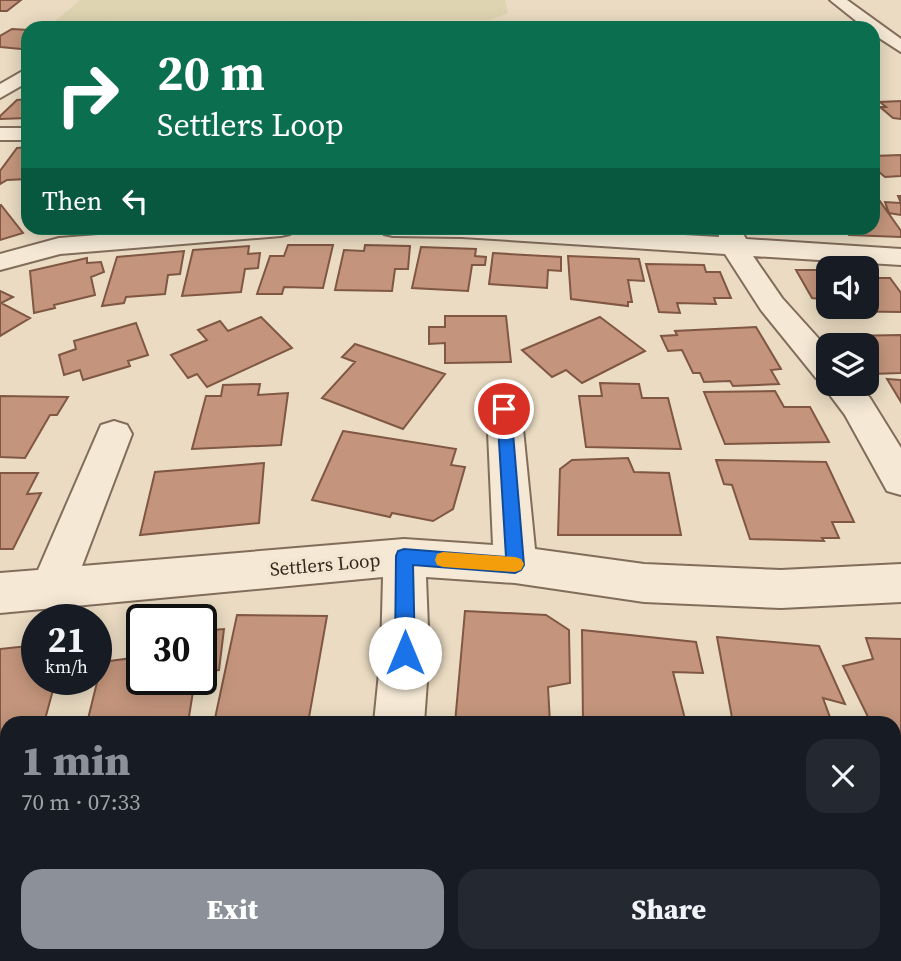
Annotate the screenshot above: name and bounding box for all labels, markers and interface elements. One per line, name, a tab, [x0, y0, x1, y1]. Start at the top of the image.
text: 20 m	[157, 39, 265, 106]
icon: right	[42, 49, 133, 140]
text: Settlers Loop	[157, 103, 344, 147]
icon: left	[116, 182, 154, 220]
text: Then	[42, 183, 102, 219]
map controls	[816, 256, 879, 396]
button: sound	[816, 256, 879, 319]
button: layers	[816, 333, 879, 396]
pin	[474, 379, 534, 439]
icon: arrive	[485, 390, 523, 428]
street label: Settlers Loop	[269, 546, 381, 582]
speed limit sign: 30	[126, 604, 217, 695]
text: 21	[48, 616, 85, 664]
position arrow	[368, 616, 442, 690]
text: km/h	[45, 654, 88, 679]
text: 1 min	[21, 731, 131, 789]
button: close	[806, 739, 880, 813]
text: 70 m · 07:33	[21, 786, 141, 818]
button: Exit	[21, 869, 444, 949]
button: Share	[458, 869, 880, 949]

